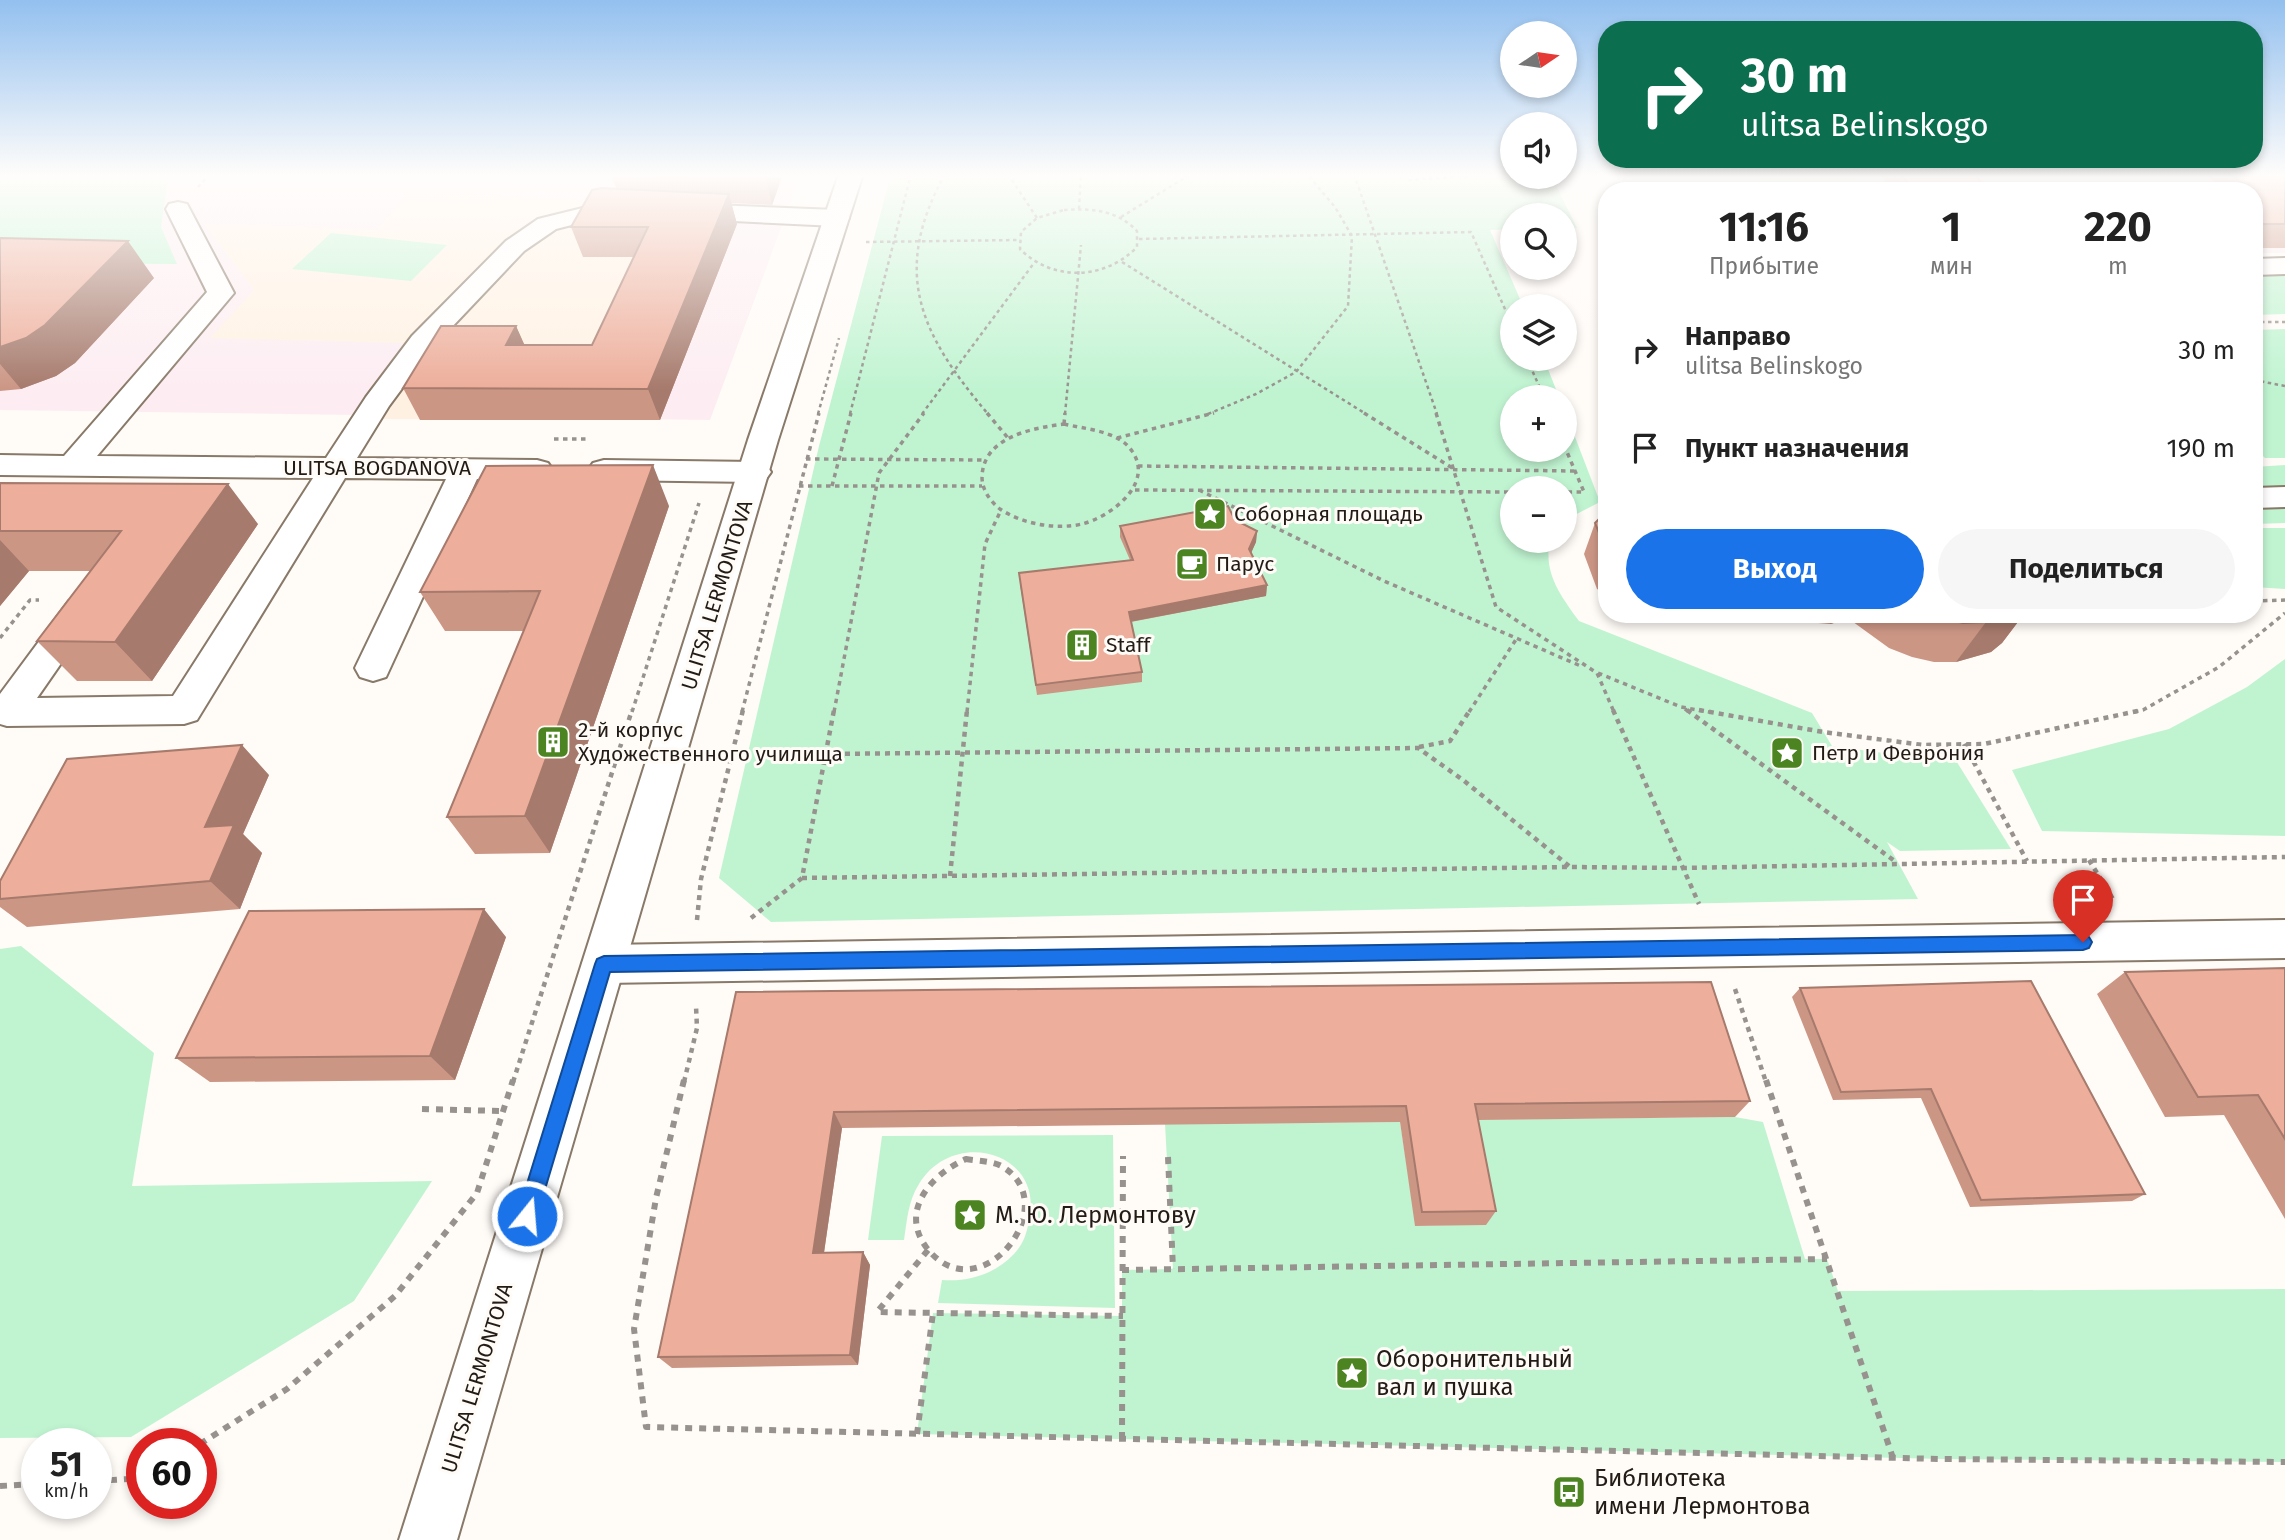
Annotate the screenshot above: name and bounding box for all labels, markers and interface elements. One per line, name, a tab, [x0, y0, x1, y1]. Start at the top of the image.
north arrow	[1500, 21, 1577, 98]
map controls	[1500, 21, 1577, 553]
text: 30 m	[1741, 46, 1848, 105]
icon: right	[1626, 49, 1717, 140]
text: ulitsa Belinskogo	[1741, 106, 1989, 144]
button: sound	[1500, 112, 1577, 189]
text: 11:16	[1719, 202, 1809, 252]
text: 1	[1942, 202, 1961, 252]
text: 220	[2084, 202, 2152, 252]
button: search	[1500, 203, 1577, 280]
text: Прибытие	[1709, 252, 1819, 280]
text: мин	[1930, 252, 1973, 280]
text: m	[2108, 252, 2128, 280]
button: layers	[1500, 294, 1577, 371]
text: Направо	[1685, 321, 1791, 352]
icon: right	[1626, 331, 1664, 369]
text: 30 m	[2178, 335, 2235, 366]
text: ulitsa Belinskogo	[1685, 352, 1863, 380]
button: +	[1500, 385, 1577, 462]
icon: arrive	[1626, 429, 1664, 467]
text: Пункт назначения	[1685, 433, 1909, 464]
text: 190 m	[2166, 433, 2235, 464]
street label: ULITSA BOGDANOVA	[283, 455, 471, 481]
button: −	[1500, 476, 1577, 553]
place icon: Соборная площадь	[1191, 495, 1229, 533]
street label: ULITSA LERMONTOVA	[676, 497, 758, 693]
place label: Соборная площадь	[1234, 501, 1423, 527]
button: Выход	[1626, 529, 1924, 609]
button: Поделиться	[1938, 529, 2235, 609]
cafe icon: Парус	[1173, 545, 1211, 583]
place label: Парус	[1216, 551, 1274, 577]
building icon: Staff	[1063, 626, 1101, 664]
place label: Staff	[1106, 632, 1152, 658]
place label: 2-й корпус Художественного училища	[578, 717, 843, 767]
building icon: 2-й корпус Художественного училища	[534, 723, 572, 761]
place icon: Петр и Феврония	[1768, 734, 1806, 772]
place label: Петр и Феврония	[1812, 740, 1985, 766]
pin	[2053, 870, 2113, 942]
icon: arrive	[2064, 881, 2102, 919]
position arrow	[490, 1179, 564, 1253]
place icon: М. Ю. Лермонтову	[951, 1196, 989, 1234]
place label: М. Ю. Лермонтову	[995, 1201, 1196, 1229]
street label: ULITSA LERMONTOVA	[436, 1280, 518, 1476]
place label: Оборонительный вал и пушка	[1376, 1345, 1573, 1401]
place icon: Оборонительный вал и пушка	[1333, 1354, 1371, 1392]
speed limit sign: 60	[126, 1428, 217, 1519]
text: 51	[50, 1443, 83, 1485]
place label: Библиотека имени Лермонтова	[1594, 1464, 1811, 1520]
bus stop icon: Библиотека имени Лермонтова	[1550, 1473, 1588, 1511]
text: km/h	[44, 1480, 89, 1502]

